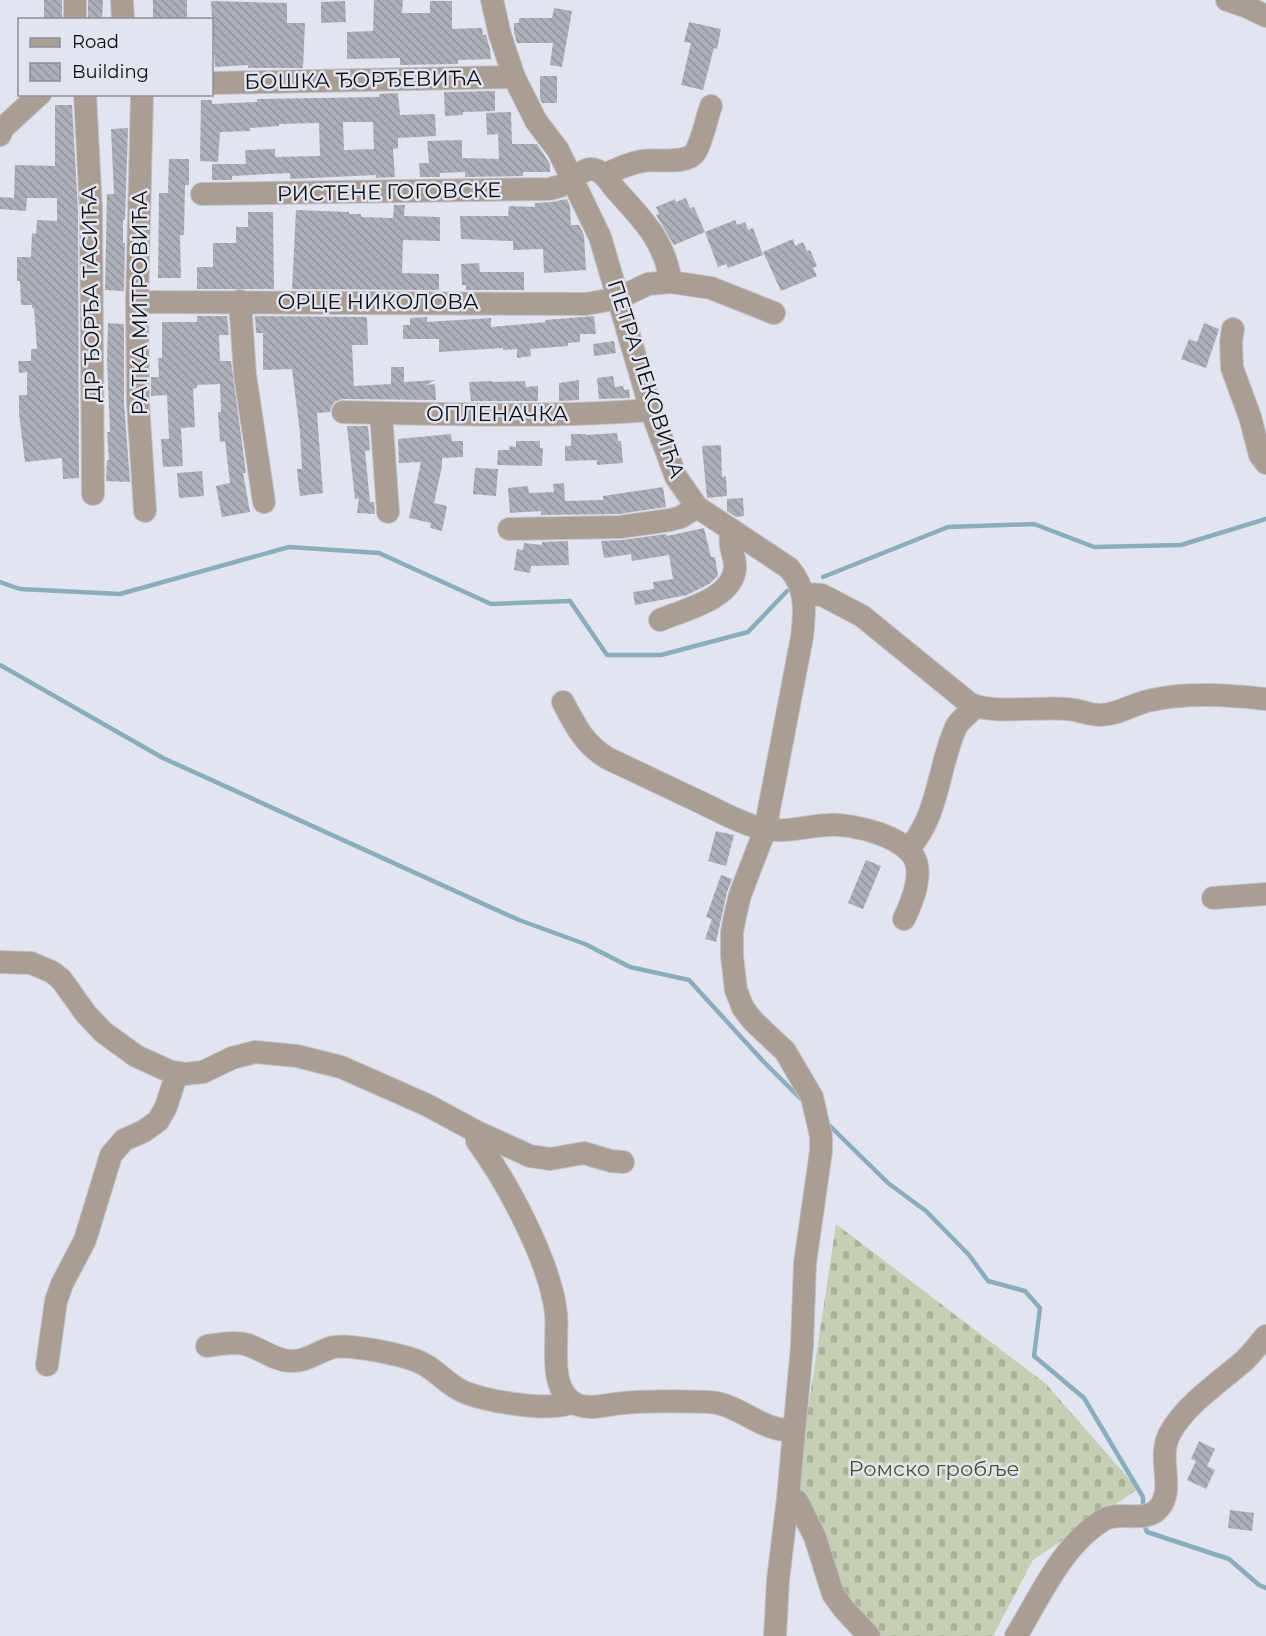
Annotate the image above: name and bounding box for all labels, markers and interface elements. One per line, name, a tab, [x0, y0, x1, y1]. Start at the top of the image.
legend	[18, 18, 213, 96]
text: Road	[72, 31, 119, 53]
text: Building	[72, 61, 149, 83]
street label: БОШКА ЂОРЂЕВИЋА	[244, 65, 482, 94]
street label: РИСТЕНЕ ГОГОВСКЕ	[277, 177, 501, 206]
street label: ДР ЂОРЂА ТАСИЋА	[76, 185, 105, 403]
street label: РАТКА МИТРОВИЋА	[127, 190, 152, 416]
street label: ПЕТРА ЛЕКОВИЋА	[603, 276, 690, 482]
street label: ОРЦЕ НИКОЛОВА	[277, 289, 479, 314]
street label: ОПЛЕНАЧКА	[426, 401, 568, 426]
park label: Ромско гробље	[849, 1456, 1019, 1481]

